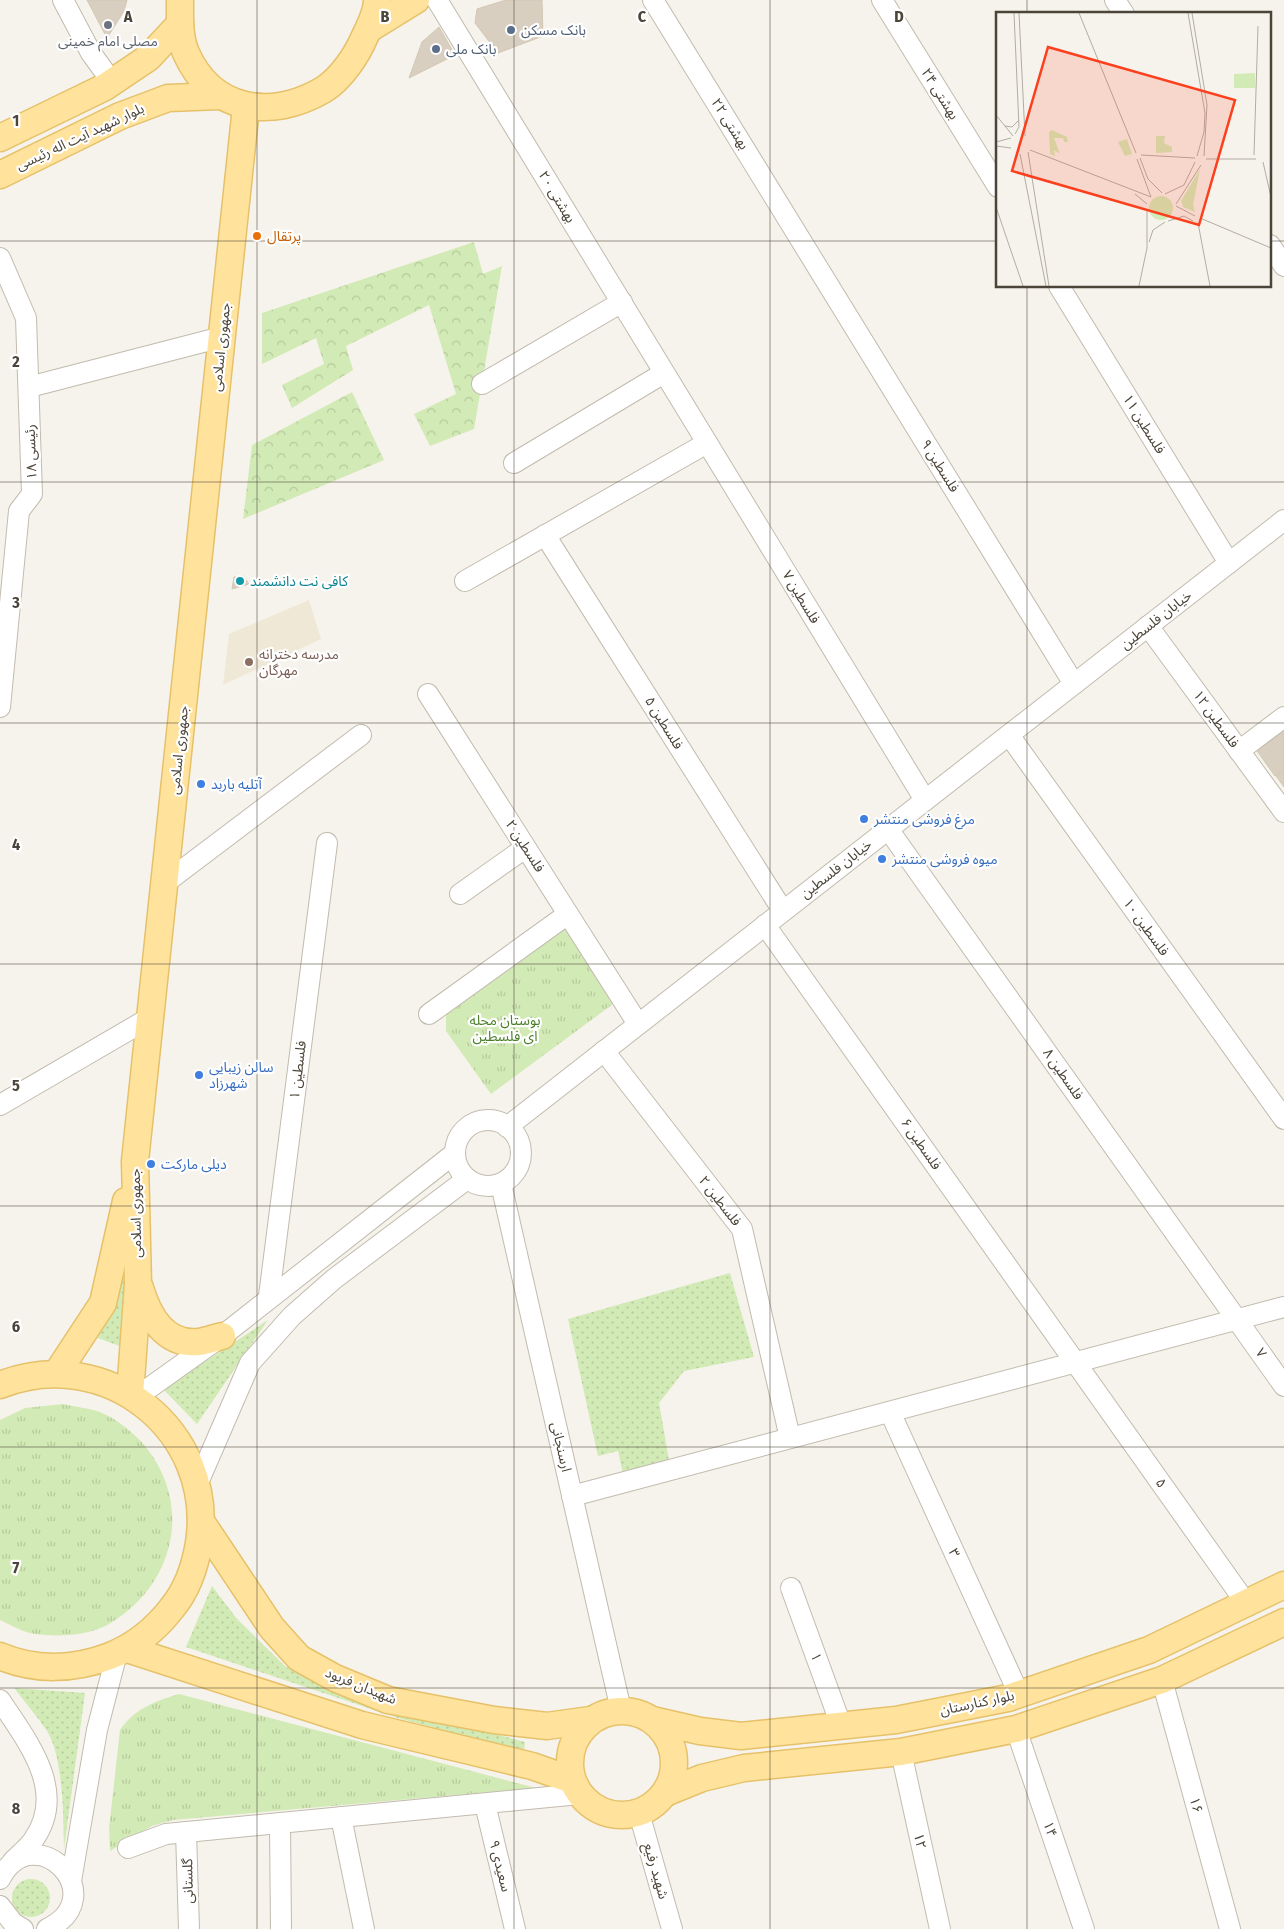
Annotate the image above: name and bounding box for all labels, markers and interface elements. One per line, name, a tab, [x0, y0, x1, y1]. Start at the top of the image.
text: A	[123, 7, 133, 26]
text: B	[381, 7, 390, 26]
text: C	[638, 7, 647, 26]
text: D	[894, 7, 904, 26]
inset map	[996, 12, 1272, 288]
marker: مصلی امام خمینی	[102, 19, 114, 31]
place label: بانک مسکن	[521, 22, 586, 39]
marker: بانک مسکن	[505, 24, 517, 36]
place label: مصلی امام خمینی	[58, 33, 158, 52]
place label: بانک ملی	[446, 41, 497, 58]
marker: بانک ملی	[430, 43, 442, 55]
street label: بهشتی ۲۴	[918, 65, 963, 123]
street label: بهشتی ۲۲	[708, 95, 753, 153]
street label: بلوار شهید آیت اله رئیسی	[13, 100, 147, 174]
text: 1	[13, 111, 19, 130]
street label: بهشتی ۲۰	[535, 168, 579, 226]
place label: پرتقال	[267, 228, 301, 246]
marker: پرتقال	[251, 230, 263, 242]
street label: جمهوری اسلامی	[208, 302, 234, 392]
text: 2	[11, 352, 20, 371]
street label: فلسطین ۱۱	[1119, 391, 1169, 457]
street label: رئیسی ۱۸	[22, 424, 40, 480]
street label: فلسطین ۹	[917, 436, 963, 496]
street label: فلسطین ۷	[779, 567, 823, 627]
place label: کافی نت دانشمند	[250, 573, 348, 590]
marker: کافی نت دانشمند	[234, 575, 246, 587]
street label: خیابان فلسطین	[1117, 587, 1195, 653]
text: 3	[11, 593, 20, 612]
place label: مدرسه دخترانه مهرگان	[259, 646, 339, 679]
marker: مدرسه دخترانه مهرگان	[243, 656, 255, 668]
street label: فلسطین ۱۲	[1189, 687, 1243, 751]
street label: فلسطین ۵	[641, 693, 687, 753]
street label: جمهوری اسلامی	[166, 705, 192, 795]
place label: آتلیه باربد	[211, 776, 263, 793]
marker: آتلیه باربد	[195, 778, 207, 790]
place label: مرغ فروشی منتشر	[873, 811, 975, 830]
marker: مرغ فروشی منتشر	[858, 813, 870, 825]
street label: فلسطین ۲	[502, 817, 548, 875]
text: 4	[12, 835, 20, 854]
street label: خیابان فلسطین	[797, 836, 875, 902]
place label: میوه فروشی منتشر	[891, 851, 998, 868]
marker: میوه فروشی منتشر	[876, 853, 888, 865]
street label: فلسطین ۱۰	[1119, 895, 1173, 959]
park label: بوستان محله ای فلسطین	[470, 1012, 541, 1045]
street label: فلسطین ۱	[286, 1040, 310, 1100]
street label: فلسطین ۸	[1039, 1045, 1087, 1103]
place label: سالن زیبایی شهرزاد	[209, 1059, 273, 1092]
marker: سالن زیبایی شهرزاد	[193, 1069, 205, 1081]
text: 5	[12, 1076, 20, 1095]
street label: فلسطین ۶	[897, 1115, 945, 1173]
place label: دیلی مارکت	[161, 1156, 227, 1173]
marker: دیلی مارکت	[145, 1158, 157, 1170]
street label: جمهوری اسلامی	[127, 1168, 145, 1258]
street label: فلسطین ۲	[695, 1173, 745, 1229]
text: 6	[12, 1317, 20, 1336]
street label: ۷	[1252, 1345, 1270, 1361]
street label: ارسنجانی	[547, 1420, 575, 1474]
street label: ۵	[1152, 1475, 1170, 1491]
street label: ۳	[945, 1546, 963, 1560]
text: 7	[13, 1558, 20, 1577]
street label: ۱	[807, 1650, 825, 1664]
street label: شهيدان فربود	[323, 1664, 399, 1708]
street label: بلوار کنارستان	[938, 1687, 1016, 1719]
street label: ۱۶	[1186, 1795, 1206, 1815]
text: 8	[12, 1799, 21, 1818]
street label: ۱۴	[1039, 1819, 1061, 1839]
street label: ۱۲	[910, 1831, 930, 1851]
street label: سعیدی ۹	[485, 1838, 515, 1894]
street label: شهید رفیع	[638, 1841, 672, 1902]
street label: گلستانی	[179, 1858, 197, 1904]

